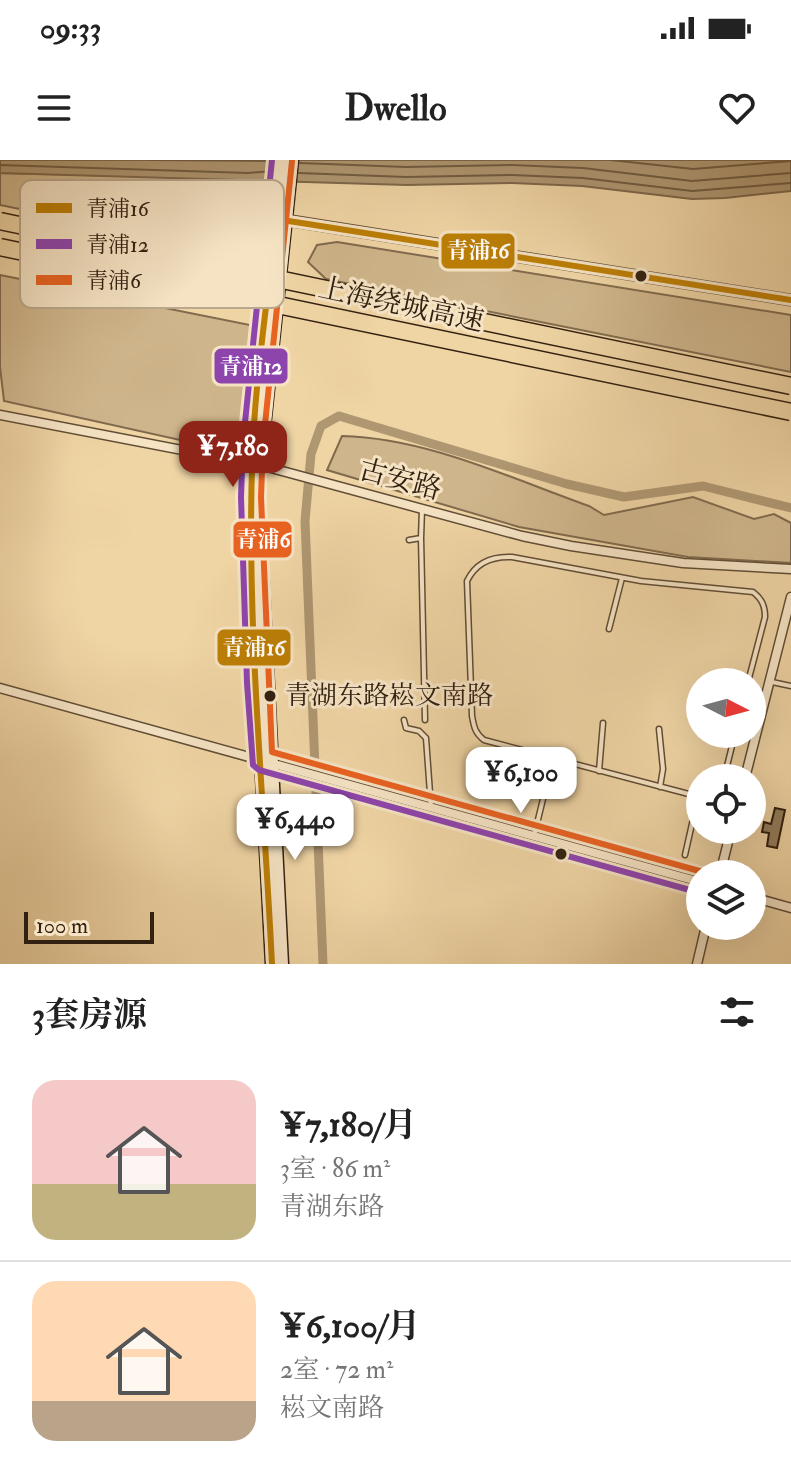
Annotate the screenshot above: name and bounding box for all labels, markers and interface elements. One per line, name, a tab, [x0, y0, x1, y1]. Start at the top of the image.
text: 09:33	[40, 10, 101, 47]
icon: menu	[32, 86, 76, 130]
text: Dwello	[345, 86, 446, 131]
icon: heart	[715, 86, 759, 130]
legend	[20, 180, 284, 308]
text: 青浦16	[86, 195, 151, 223]
text: 青浦12	[86, 231, 149, 259]
line badge: 青浦16	[440, 232, 516, 270]
text: 青浦16	[447, 237, 511, 265]
text: 青浦6	[86, 267, 143, 295]
unlabelled marker	[633, 268, 649, 284]
street label: 上海绕城高速	[315, 270, 487, 340]
line badge: 青浦12	[213, 347, 289, 385]
text: 青浦12	[219, 353, 283, 381]
pin: ¥7,180	[168, 421, 298, 489]
text: ¥7,180	[197, 431, 269, 463]
street label: 古安路	[355, 452, 445, 508]
line badge: 青浦6	[232, 520, 293, 559]
text: 青浦6	[235, 526, 292, 554]
line badge: 青浦16	[216, 628, 292, 667]
text: 青浦16	[223, 634, 287, 662]
north arrow	[686, 668, 766, 748]
map controls	[686, 668, 766, 940]
place label: 青湖东路崧文南路	[285, 680, 493, 712]
marker: 青湖东路崧文南路	[262, 688, 278, 704]
pin: ¥6,100	[456, 747, 586, 815]
text: ¥6,100	[484, 757, 558, 789]
button: locate	[686, 764, 766, 844]
pin: ¥6,440	[230, 794, 360, 862]
text: ¥6,440	[255, 804, 335, 836]
unlabelled marker	[553, 846, 569, 862]
button: layers	[686, 860, 766, 940]
scale bar	[24, 908, 154, 944]
text: 100 m	[36, 912, 88, 940]
icon: filters	[715, 990, 759, 1034]
text: 3套房源	[32, 994, 147, 1037]
text: ¥7,180/月	[280, 1104, 417, 1147]
icon: home	[96, 1112, 192, 1208]
text: 3室 · 86 m²	[280, 1153, 390, 1185]
text: 青湖东路	[280, 1191, 384, 1223]
text: ¥6,100/月	[280, 1305, 420, 1348]
icon: home	[96, 1313, 192, 1409]
text: 2室 · 72 m²	[280, 1354, 393, 1386]
text: 崧文南路	[280, 1392, 384, 1424]

